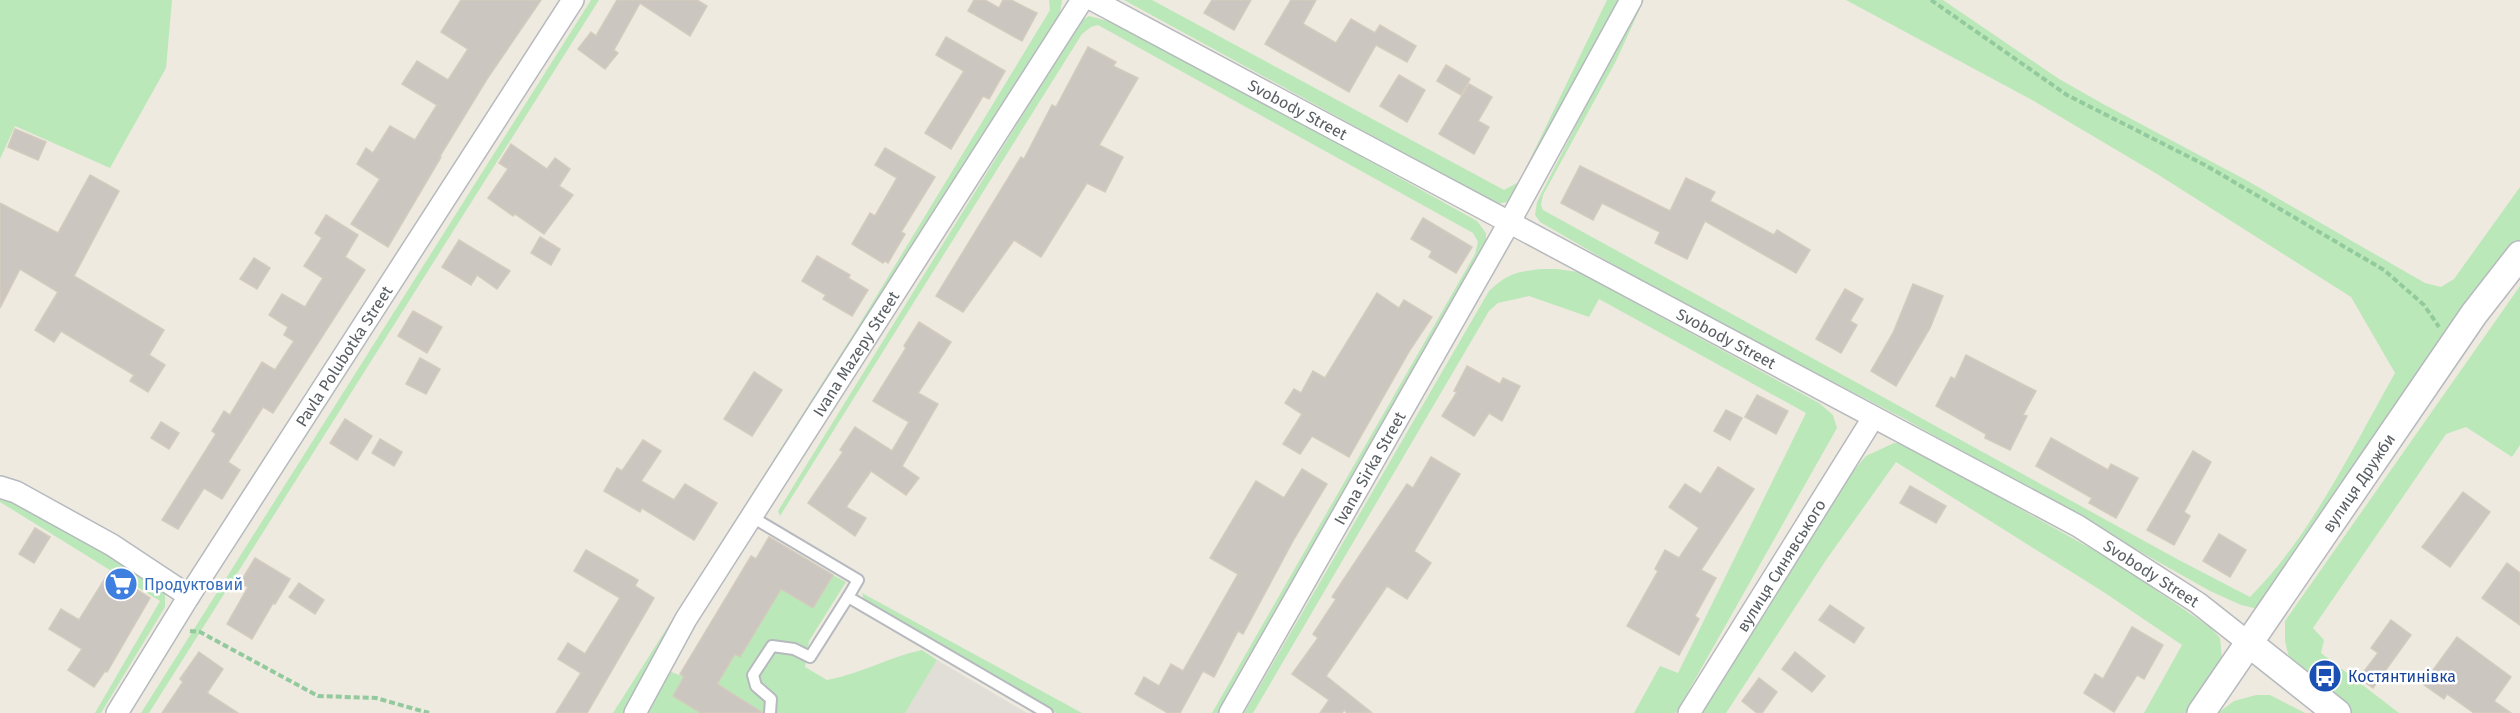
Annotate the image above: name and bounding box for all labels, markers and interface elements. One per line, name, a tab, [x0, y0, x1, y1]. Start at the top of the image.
street label: Svobody Street	[1245, 75, 1351, 144]
street label: Pavla Polubotka Street	[292, 282, 397, 430]
street label: Ivana Mazepy Street	[809, 287, 903, 420]
street label: Svobody Street	[1673, 304, 1779, 373]
street label: Ivana Sirka Street	[1330, 408, 1410, 528]
street label: вулиця Дружби	[2319, 430, 2399, 536]
street label: вулиця Синявського	[1733, 496, 1830, 635]
street label: Svobody Street	[2100, 536, 2203, 611]
supermarket icon: Продуктовий	[103, 566, 139, 602]
place label: Продуктовий	[144, 575, 243, 594]
bus stop icon: Костянтинівка	[2307, 658, 2343, 694]
place label: Костянтинівка	[2348, 667, 2456, 686]

